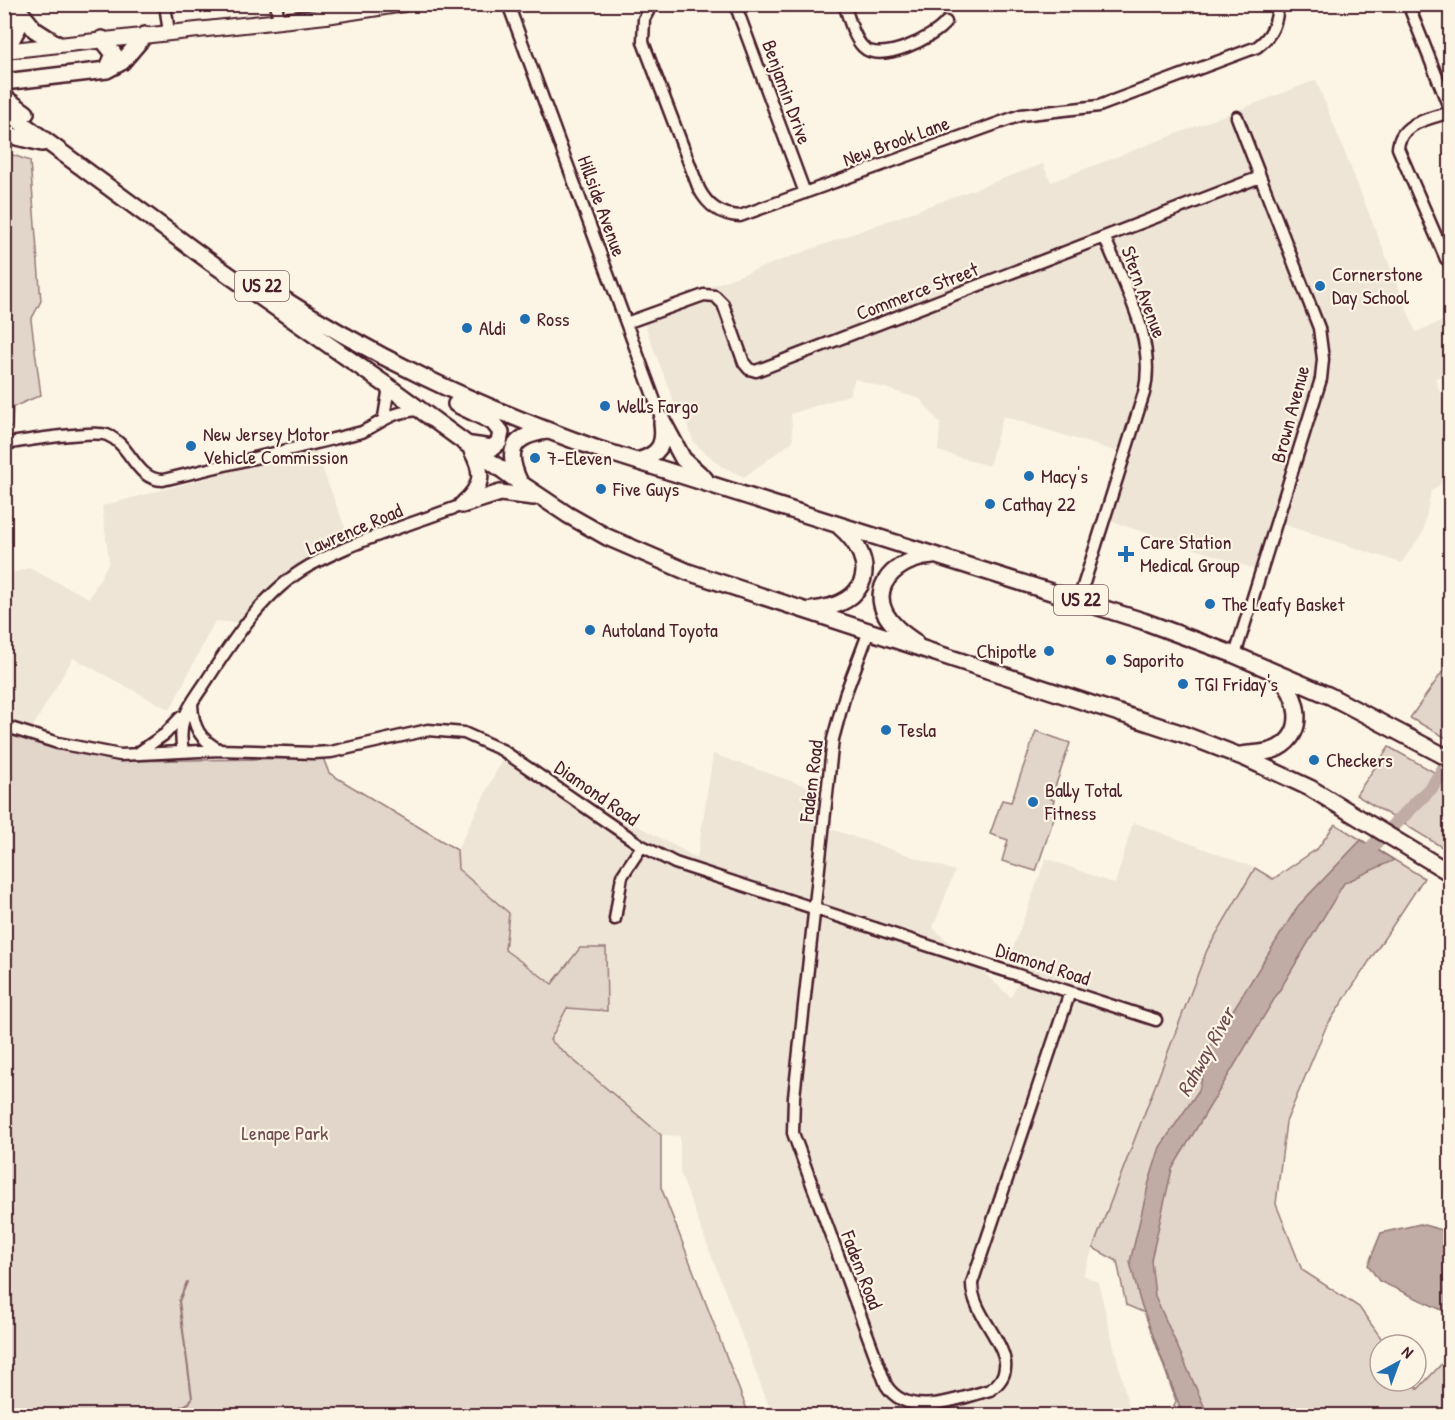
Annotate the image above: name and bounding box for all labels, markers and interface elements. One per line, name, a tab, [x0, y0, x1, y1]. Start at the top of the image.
street label: Benjamin Drive	[756, 36, 819, 148]
street label: New Brook Lane	[839, 109, 953, 172]
street label: Hillside Avenue	[572, 152, 633, 260]
street label: Stern Avenue	[1115, 242, 1174, 342]
street label: Commerce Street	[852, 254, 983, 326]
place label: Cornerstone Day School	[1332, 260, 1423, 310]
road number: US 22	[235, 271, 289, 301]
marker: Cornerstone Day School	[1313, 279, 1327, 293]
place label: Ross	[537, 305, 570, 332]
marker: Ross	[518, 312, 532, 326]
place label: Aldi	[479, 314, 506, 341]
marker: Aldi	[460, 321, 474, 335]
street label: Brown Avenue	[1264, 362, 1315, 465]
place label: Wells Fargo	[617, 392, 698, 419]
marker: Wells Fargo	[598, 399, 612, 413]
place label: New Jersey Motor Vehicle Commission	[203, 420, 348, 470]
marker: New Jersey Motor Vehicle Commission	[184, 439, 198, 453]
place label: 7-Eleven	[547, 444, 612, 471]
marker: 7-Eleven	[528, 451, 542, 465]
place label: Macy's	[1041, 462, 1088, 489]
marker: Macy's	[1022, 469, 1036, 483]
place label: Five Guys	[612, 475, 680, 502]
marker: Five Guys	[594, 482, 608, 496]
place label: Cathay 22	[1002, 490, 1076, 517]
street label: Lawrence Road	[301, 496, 406, 561]
marker: Cathay 22	[983, 497, 997, 511]
place label: Care Station Medical Group	[1140, 528, 1240, 578]
marker: Care Station Medical Group	[1117, 545, 1135, 563]
road number: US 22	[1054, 585, 1108, 615]
place label: The Leafy Basket	[1222, 590, 1346, 617]
marker: The Leafy Basket	[1203, 597, 1217, 611]
place label: Autoland Toyota	[602, 616, 718, 643]
marker: Autoland Toyota	[583, 623, 597, 637]
place label: Chipotle	[976, 637, 1037, 664]
marker: Chipotle	[1042, 644, 1056, 658]
place label: Saporito	[1123, 646, 1184, 673]
marker: Saporito	[1104, 653, 1118, 667]
place label: TGI Friday's	[1195, 670, 1278, 697]
marker: TGI Friday's	[1176, 677, 1190, 691]
place label: Tesla	[898, 716, 936, 743]
marker: Tesla	[879, 723, 893, 737]
street label: Fadem Road	[792, 738, 829, 824]
place label: Checkers	[1326, 746, 1393, 773]
marker: Checkers	[1307, 753, 1321, 767]
street label: Diamond Road	[550, 754, 645, 832]
place label: Bally Total Fitness	[1044, 776, 1123, 826]
marker: Bally Total Fitness	[1026, 795, 1040, 809]
street label: Diamond Road	[993, 936, 1094, 992]
water label: Rahway River	[1169, 1000, 1243, 1101]
park label: Lenape Park	[242, 1119, 328, 1146]
street label: Fadem Road	[835, 1226, 890, 1313]
north arrow	[1368, 1333, 1428, 1393]
text: N	[1397, 1341, 1419, 1363]

